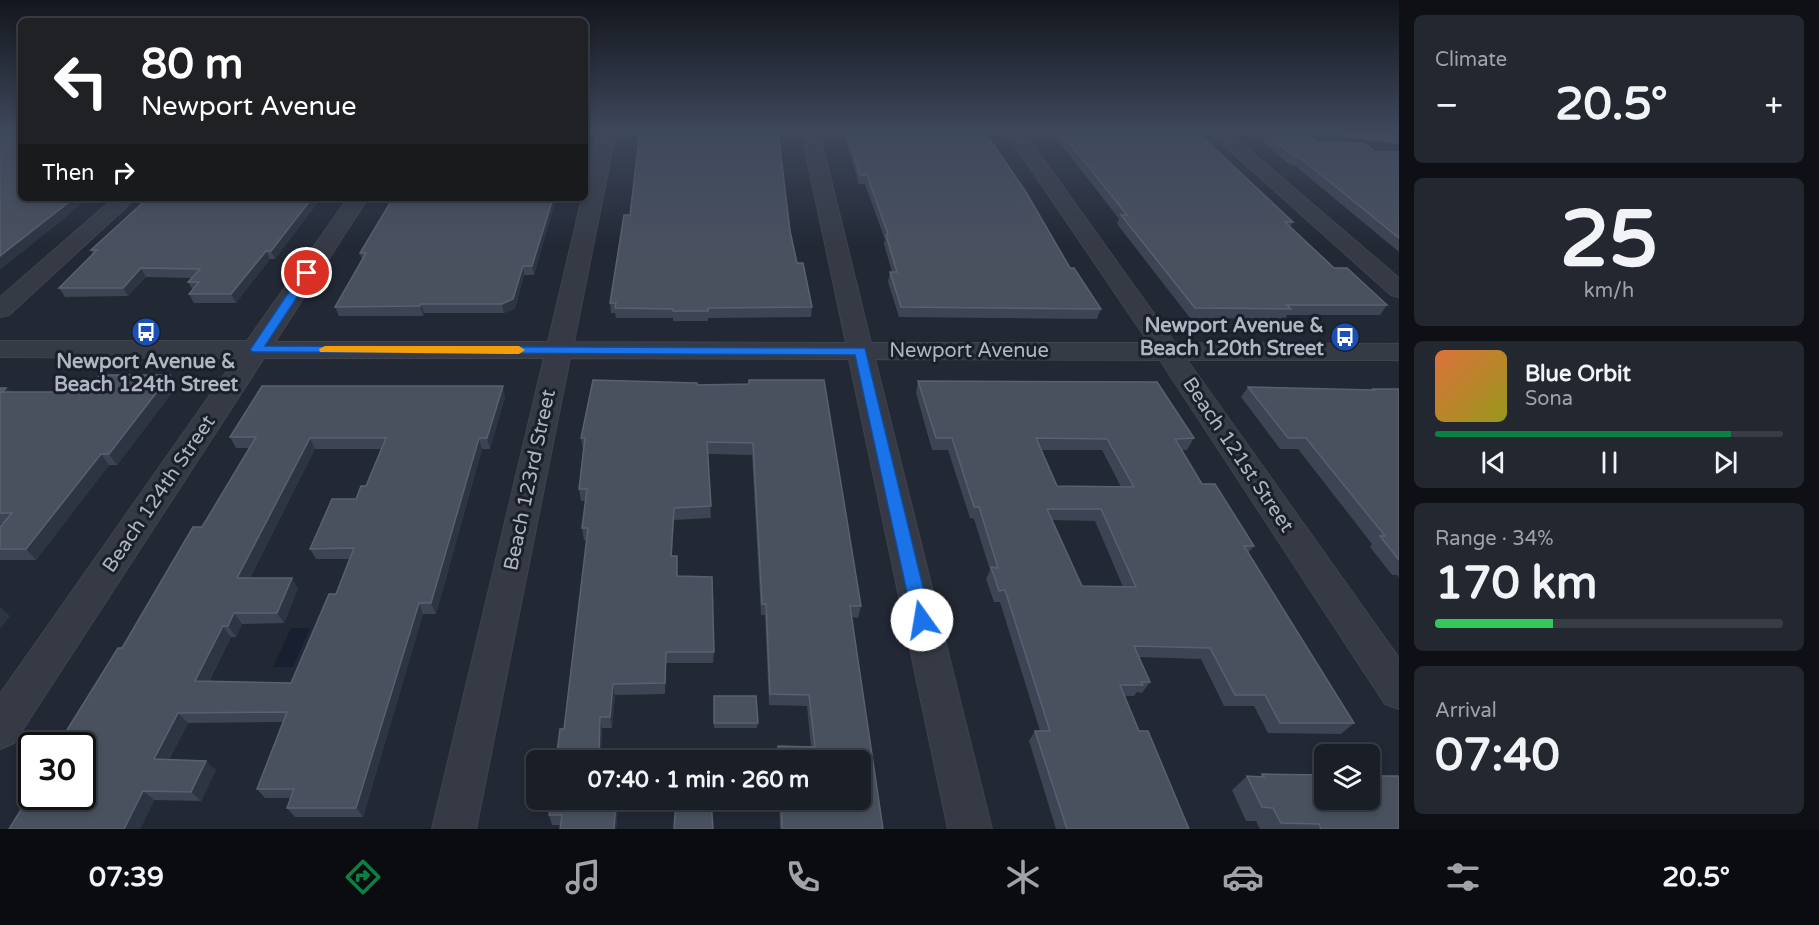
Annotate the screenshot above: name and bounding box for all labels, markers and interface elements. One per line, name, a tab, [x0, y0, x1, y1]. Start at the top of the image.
text: 80 m	[141, 39, 243, 90]
icon: left	[42, 42, 120, 120]
text: Climate	[1435, 48, 1507, 72]
text: 20.5°	[1555, 78, 1668, 132]
text: −	[1435, 86, 1459, 125]
text: +	[1764, 86, 1783, 125]
text: Newport Avenue	[141, 90, 357, 123]
icon: right	[107, 156, 140, 189]
text: Then	[42, 160, 95, 186]
text: 25	[1560, 193, 1658, 287]
pin	[281, 247, 332, 298]
icon: arrive	[290, 256, 323, 289]
text: km/h	[1584, 279, 1634, 303]
place label: Newport Avenue & Beach 120th Street	[1140, 314, 1324, 361]
bus stop icon: Newport Avenue & Beach 124th Street	[130, 316, 162, 348]
bus stop icon: Newport Avenue & Beach 120th Street	[1329, 321, 1361, 353]
street label: Newport Avenue	[889, 339, 1049, 363]
place label: Newport Avenue & Beach 124th Street	[54, 350, 238, 397]
text: Blue Orbit	[1525, 361, 1631, 387]
street label: Beach 121st Street	[1177, 373, 1299, 537]
street label: Beach 123rd Street	[499, 387, 561, 573]
text: Sona	[1525, 387, 1573, 411]
street label: Beach 124th Street	[98, 411, 221, 577]
icon: previous	[1477, 446, 1510, 479]
icon: pause	[1593, 446, 1626, 479]
icon: next	[1709, 446, 1742, 479]
text: Range · 34%	[1435, 527, 1554, 551]
text: 170 km	[1435, 557, 1597, 611]
position arrow	[890, 588, 954, 652]
text: Arrival	[1435, 699, 1497, 723]
text: 07:40	[1435, 729, 1560, 783]
speed limit sign: 30	[18, 732, 96, 810]
map controls	[1314, 744, 1380, 810]
button: layers	[1314, 744, 1380, 810]
text: 07:40 · 1 min · 260 m	[588, 767, 809, 793]
icon: directions	[342, 856, 384, 898]
icon: music	[562, 856, 604, 898]
icon: phone	[782, 856, 824, 898]
icon: climate	[1002, 856, 1044, 898]
icon: car	[1222, 856, 1264, 898]
icon: filters	[1442, 856, 1484, 898]
text: 07:39	[89, 861, 164, 894]
text: 20.5°	[1662, 861, 1730, 894]

